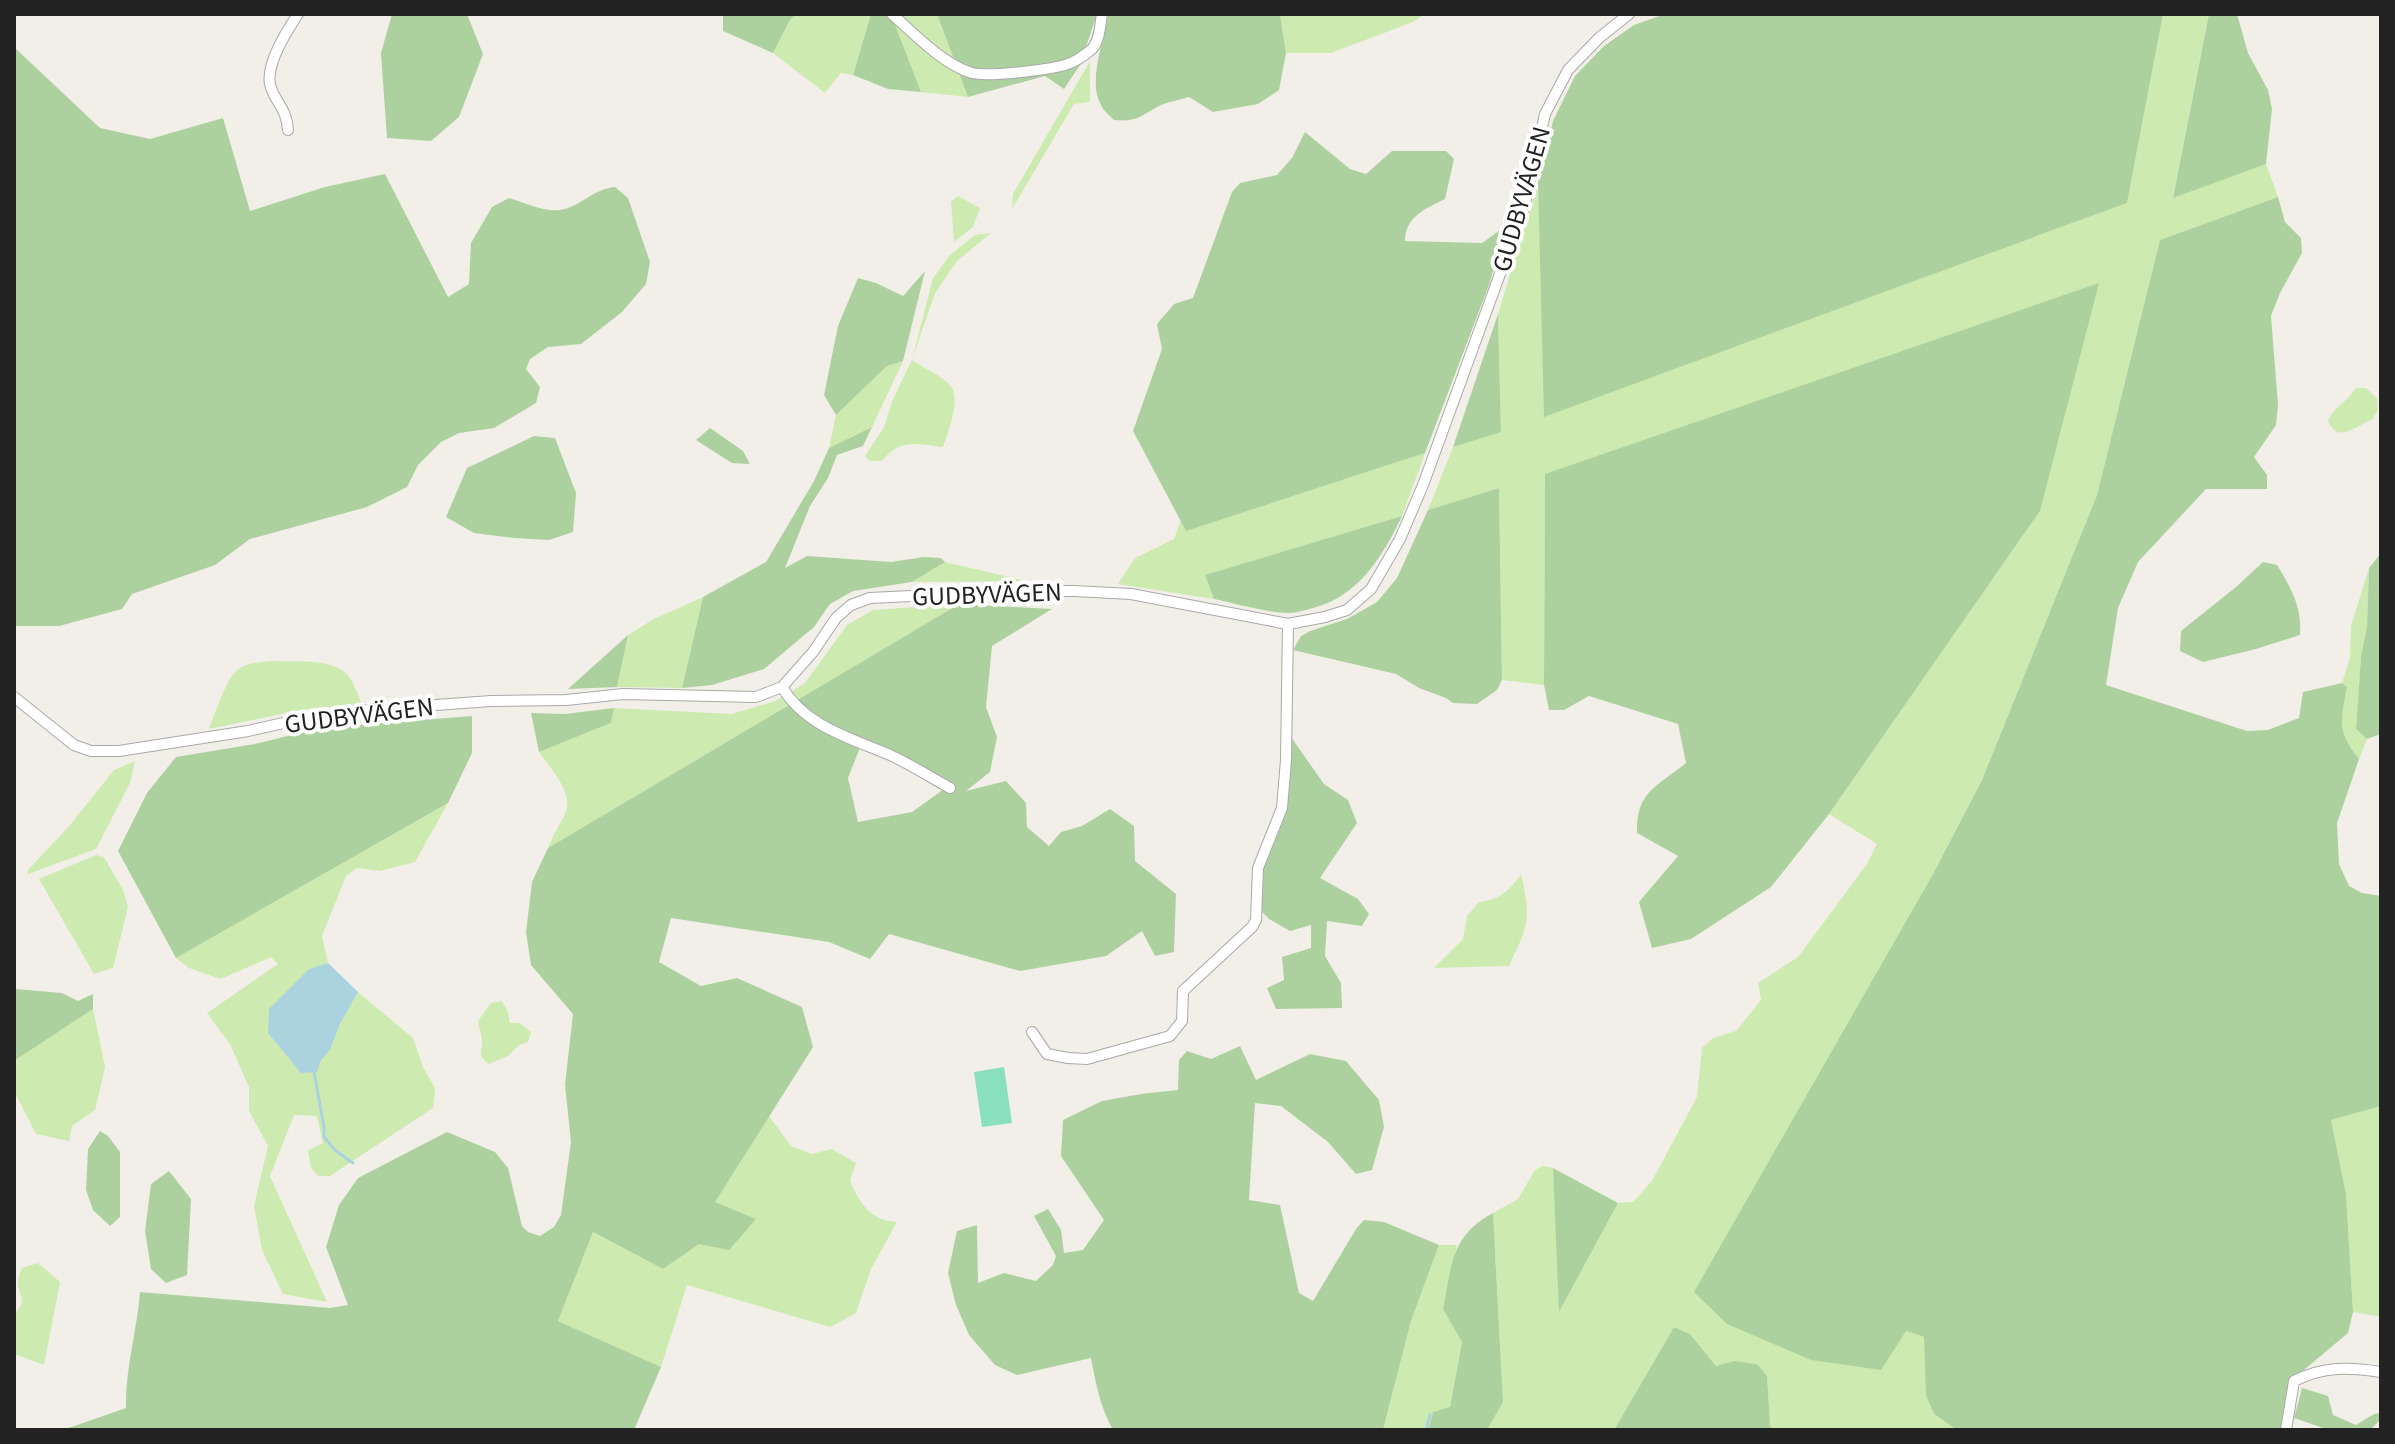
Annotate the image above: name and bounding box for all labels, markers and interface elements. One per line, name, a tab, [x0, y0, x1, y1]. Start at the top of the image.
street label: GUDBYVÄGEN	[1483, 122, 1560, 276]
street label: GUDBYVÄGEN	[912, 573, 1062, 616]
street label: GUDBYVÄGEN	[283, 688, 436, 743]

